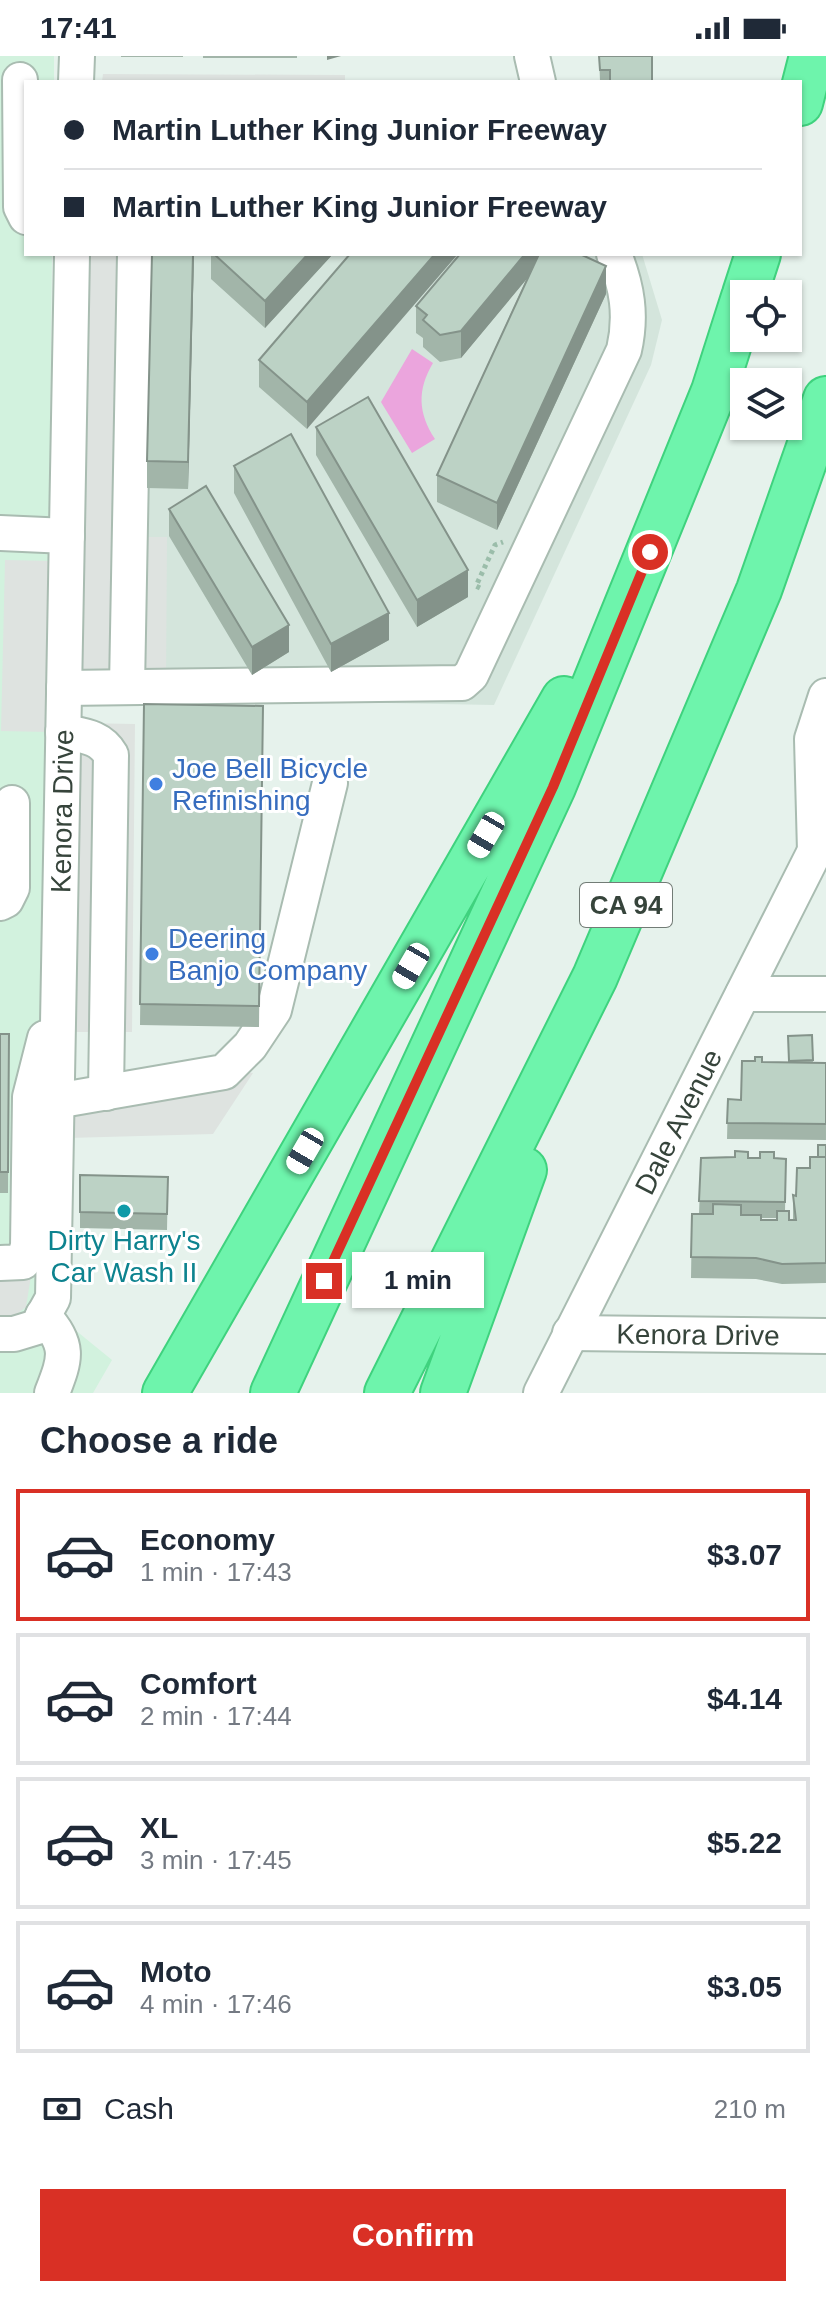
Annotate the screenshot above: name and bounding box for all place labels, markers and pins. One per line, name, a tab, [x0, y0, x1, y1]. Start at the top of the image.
place label: Joe Bell Bicycle Refinishing	[172, 753, 368, 816]
marker: Joe Bell Bicycle Refinishing	[147, 775, 165, 793]
place label: Deering Banjo Company	[168, 923, 367, 986]
marker: Deering Banjo Company	[143, 945, 161, 963]
marker: Dirty Harry's Car Wash II	[115, 1202, 133, 1220]
place label: Dirty Harry's Car Wash II	[47, 1225, 201, 1288]

